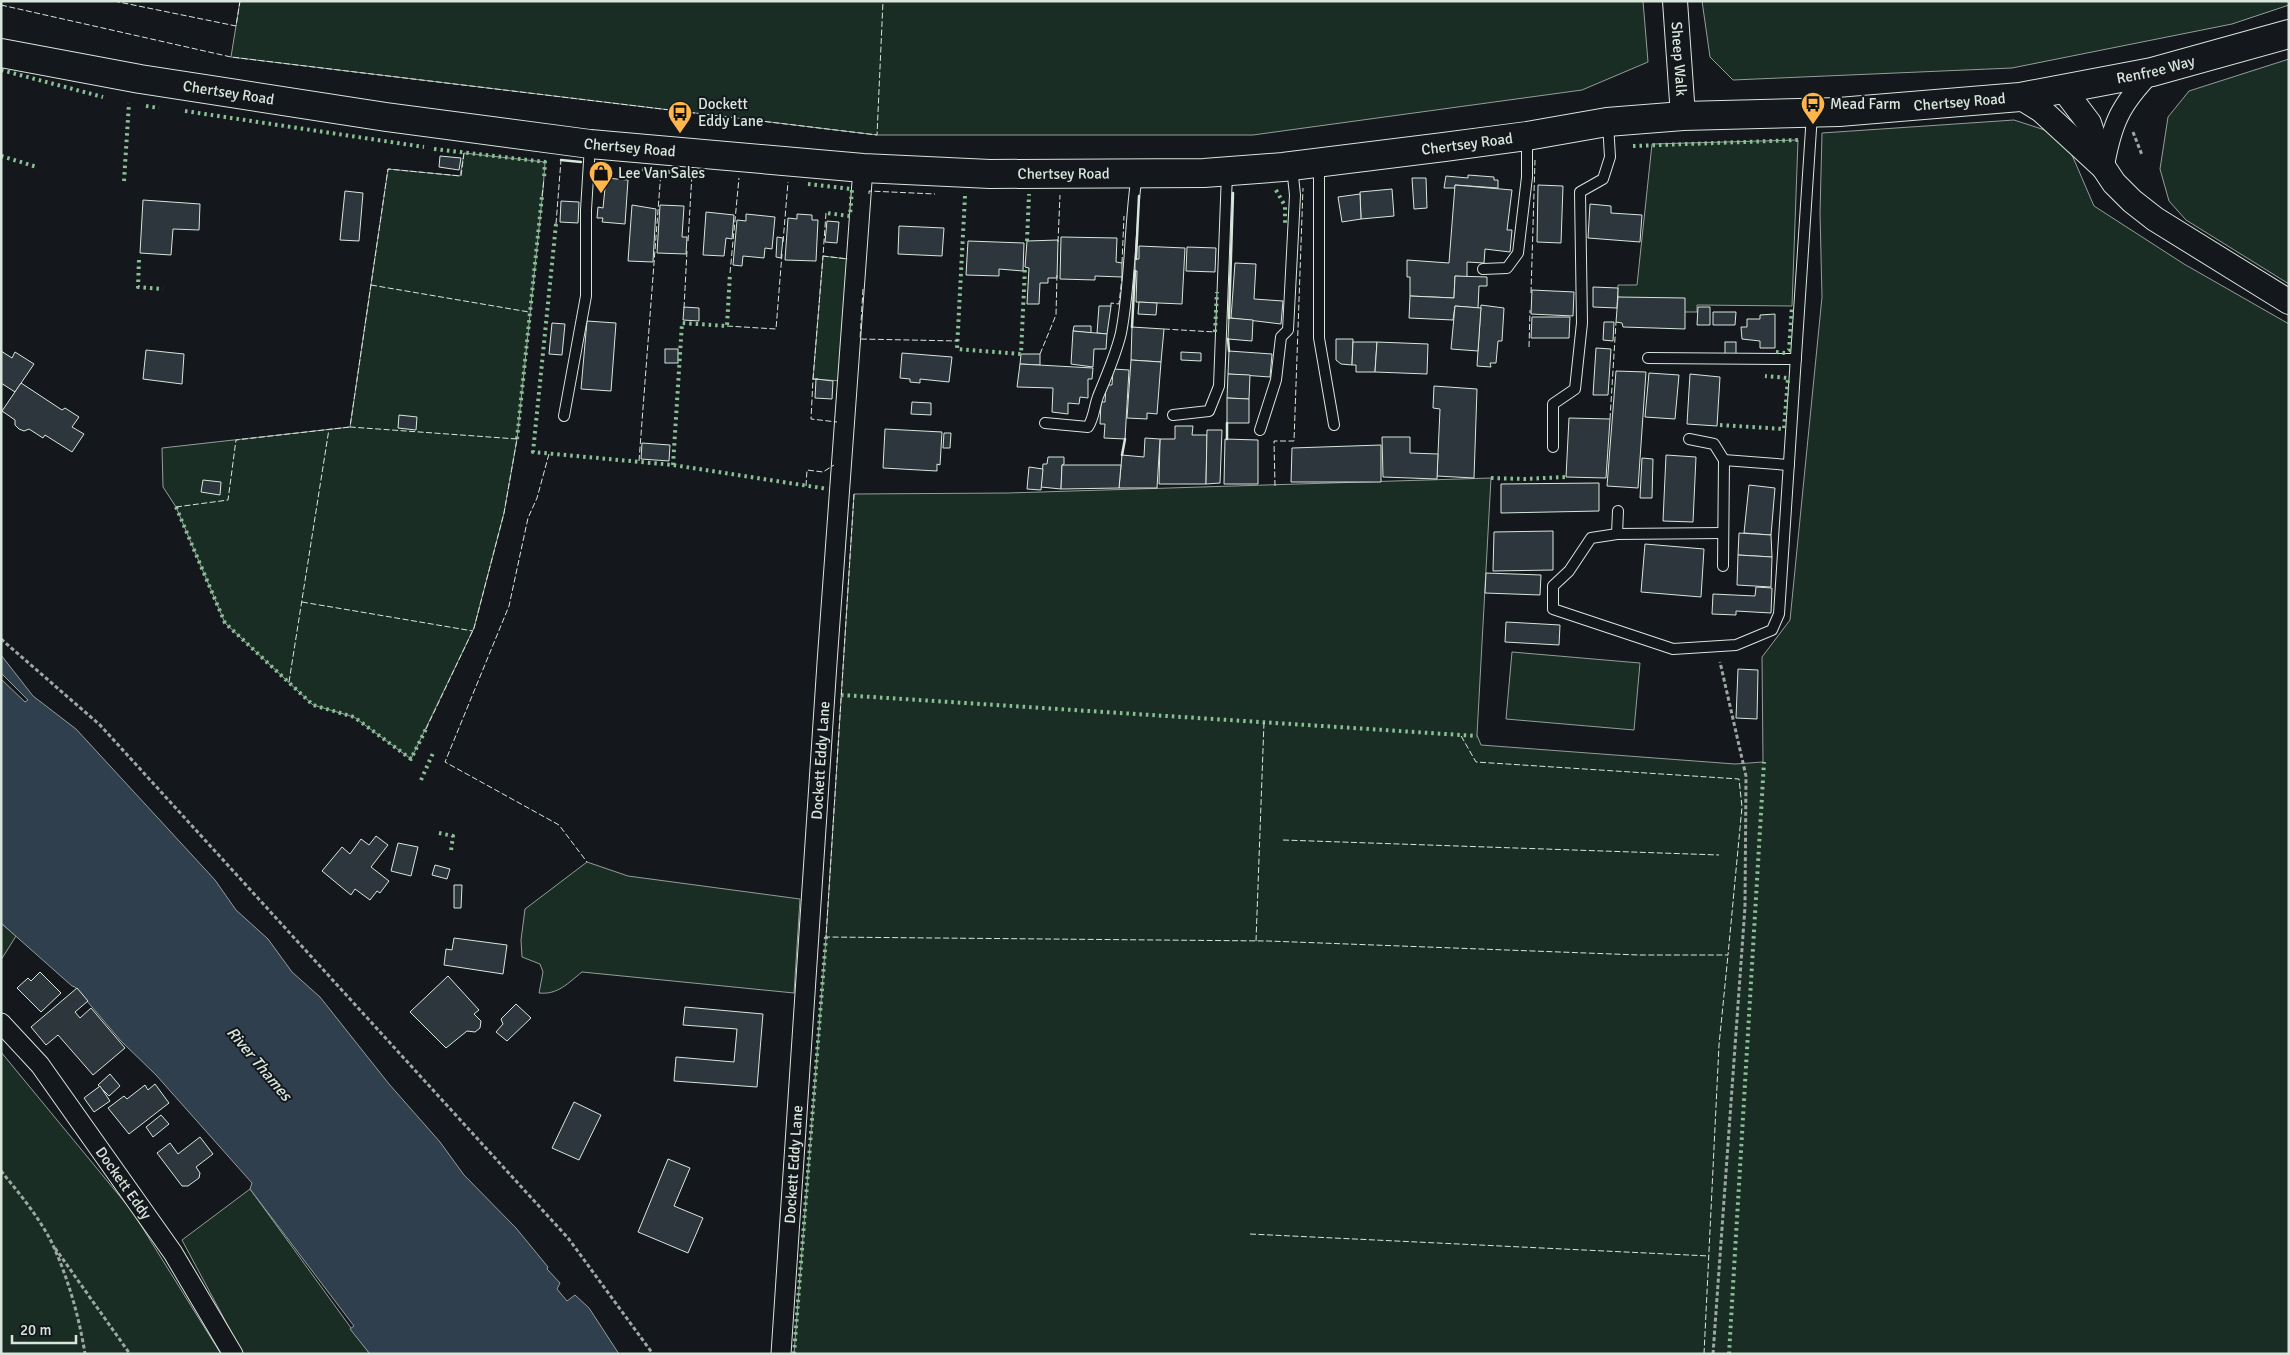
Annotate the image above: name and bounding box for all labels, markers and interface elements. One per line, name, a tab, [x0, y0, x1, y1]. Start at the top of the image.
street label: Sheep Walk	[1667, 21, 1691, 97]
street label: Renfree Way	[2115, 52, 2197, 88]
street label: Chertsey Road	[182, 77, 276, 109]
street label: Chertsey Road	[1913, 89, 2006, 115]
bus stop icon: Mead Farm	[1800, 91, 1826, 125]
place label: Dockett Eddy Lane	[698, 95, 764, 130]
place label: Mead Farm	[1830, 95, 1901, 113]
bus stop icon: Dockett Eddy Lane	[667, 100, 693, 134]
street label: Chertsey Road	[1420, 129, 1514, 159]
street label: Chertsey Road	[583, 134, 676, 160]
shop icon: Lee Van Sales	[588, 160, 614, 194]
place label: Lee Van Sales	[618, 164, 706, 182]
street label: Chertsey Road	[1018, 164, 1110, 183]
street label: Dockett Eddy Lane	[808, 700, 833, 820]
water label: River Thames	[222, 1023, 297, 1107]
street label: Dockett Eddy Lane	[781, 1105, 807, 1224]
street label: Dockett Eddy	[92, 1143, 155, 1223]
scale bar	[12, 1312, 76, 1344]
text: 20 m	[20, 1321, 51, 1339]

